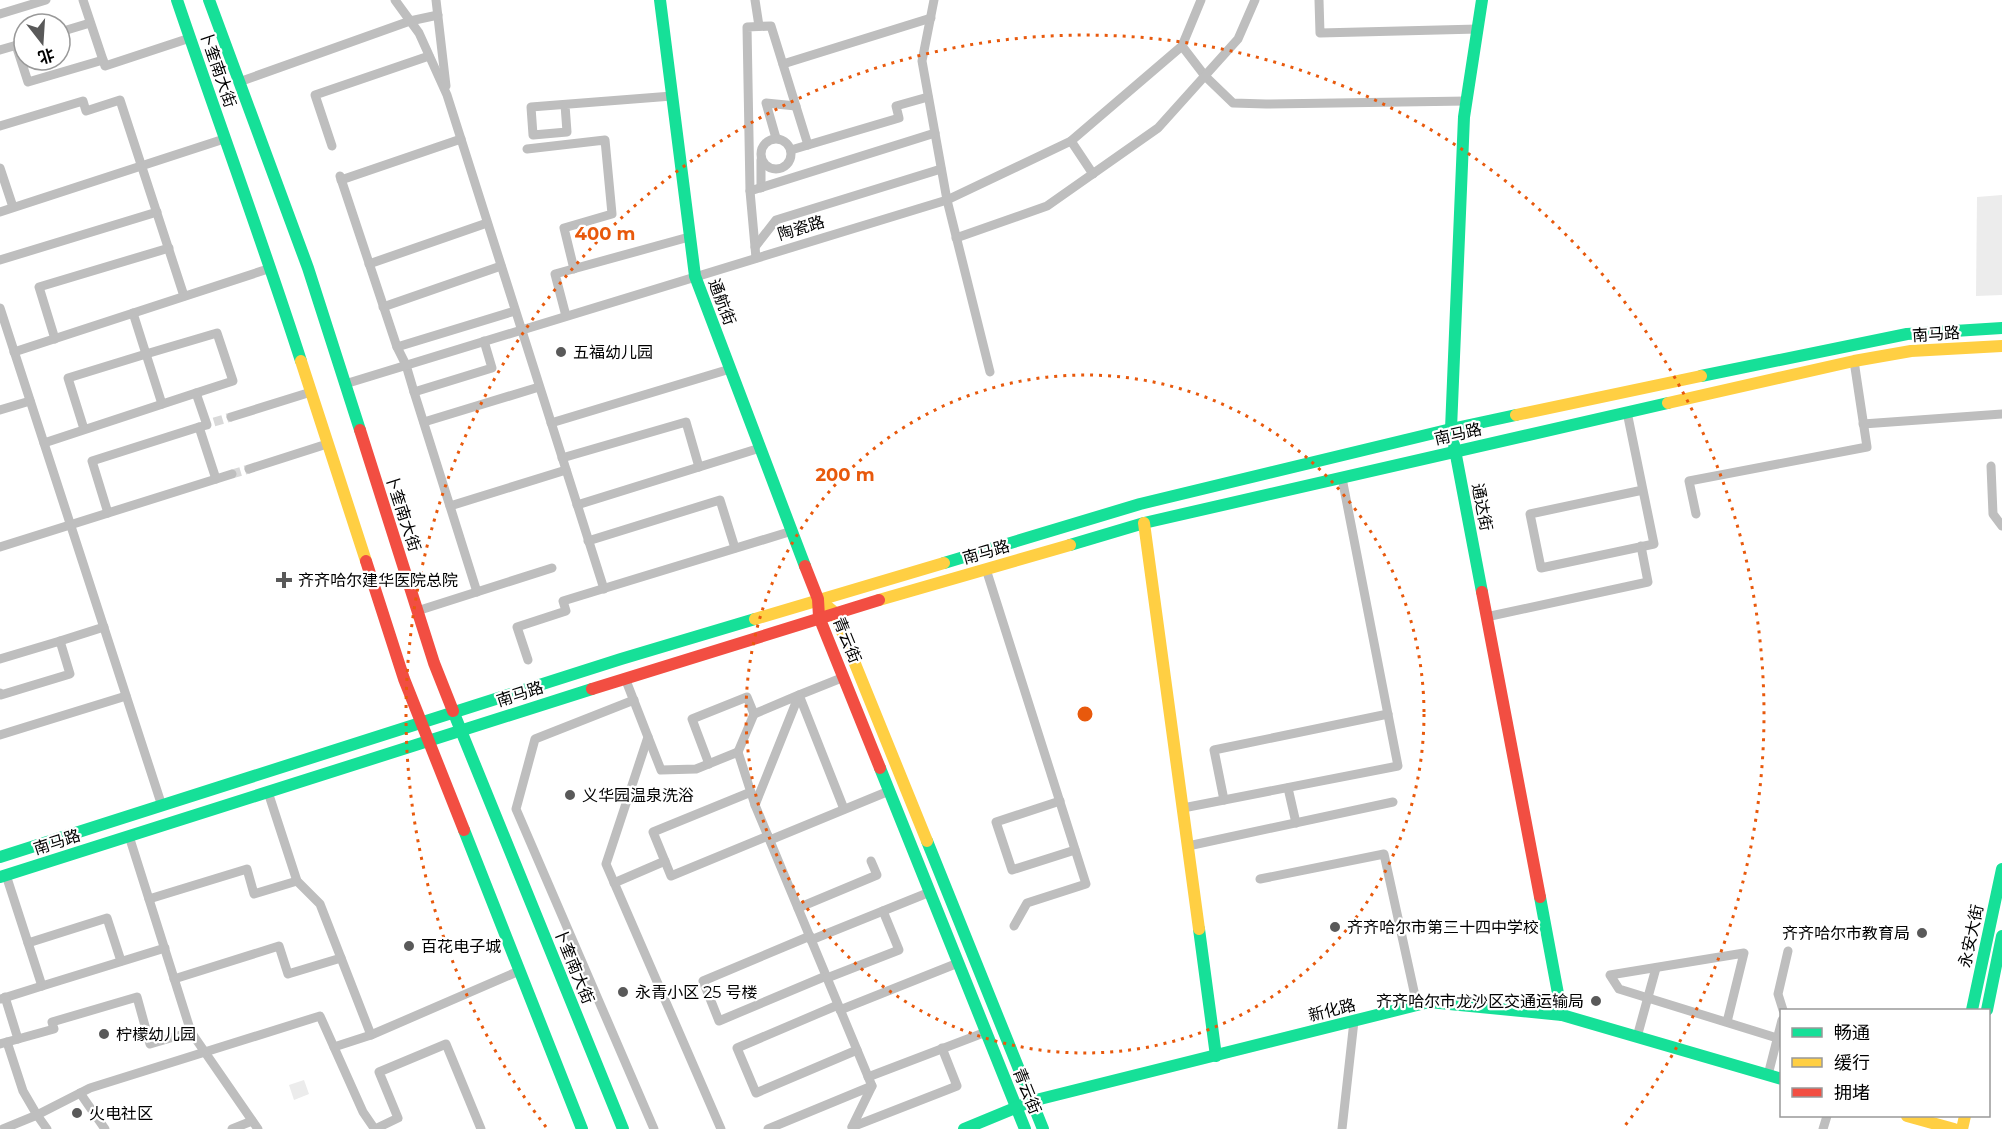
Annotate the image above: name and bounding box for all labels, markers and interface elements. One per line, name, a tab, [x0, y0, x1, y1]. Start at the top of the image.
north arrow	[12, 12, 72, 72]
street label: 卜奎南大街	[196, 28, 240, 110]
text: 北	[36, 44, 57, 67]
street label: 陶瓷路	[775, 212, 827, 244]
text: 400 m	[575, 223, 635, 245]
street label: 通航街	[705, 276, 739, 328]
street label: 南马路	[1911, 323, 1961, 345]
place label: 五福幼儿园	[573, 343, 653, 362]
marker: 五福幼儿园	[554, 345, 568, 359]
street label: 南马路	[1432, 419, 1484, 449]
text: 200 m	[815, 464, 875, 486]
street label: 卜奎南大街	[382, 472, 424, 554]
street label: 通达街	[1468, 482, 1496, 532]
street label: 南马路	[960, 536, 1012, 568]
marker: 齐齐哈尔建华医院总院	[275, 571, 293, 589]
place label: 齐齐哈尔建华医院总院	[298, 571, 458, 590]
street label: 青云街	[829, 614, 865, 666]
street label: 南马路	[494, 678, 546, 710]
centre of rings	[1075, 704, 1095, 724]
place label: 义华园温泉洗浴	[582, 786, 694, 805]
marker: 义华园温泉洗浴	[563, 788, 577, 802]
street label: 南马路	[31, 826, 83, 858]
street label: 永安大街	[1955, 903, 1987, 969]
place label: 齐齐哈尔市第三十四中学校	[1347, 918, 1539, 937]
marker: 齐齐哈尔市第三十四中学校	[1328, 920, 1342, 934]
place label: 齐齐哈尔市教育局	[1782, 924, 1910, 943]
street label: 卜奎南大街	[550, 925, 598, 1007]
marker: 齐齐哈尔市教育局	[1915, 926, 1929, 940]
place label: 百花电子城	[421, 937, 501, 956]
marker: 百花电子城	[402, 939, 416, 953]
place label: 永青小区 25 号楼	[635, 983, 758, 1002]
marker: 永青小区 25 号楼	[616, 985, 630, 999]
place label: 齐齐哈尔市龙沙区交通运输局	[1376, 992, 1584, 1011]
marker: 齐齐哈尔市龙沙区交通运输局	[1589, 994, 1603, 1008]
street label: 新化路	[1306, 995, 1358, 1025]
legend	[1780, 1009, 1990, 1117]
text: 畅通	[1834, 1022, 1870, 1044]
place label: 柠檬幼儿园	[116, 1025, 196, 1044]
marker: 柠檬幼儿园	[97, 1027, 111, 1041]
text: 缓行	[1834, 1052, 1870, 1074]
street label: 青云街	[1009, 1065, 1045, 1117]
text: 拥堵	[1834, 1082, 1870, 1104]
place label: 火电社区	[89, 1104, 153, 1123]
marker: 火电社区	[70, 1106, 84, 1120]

